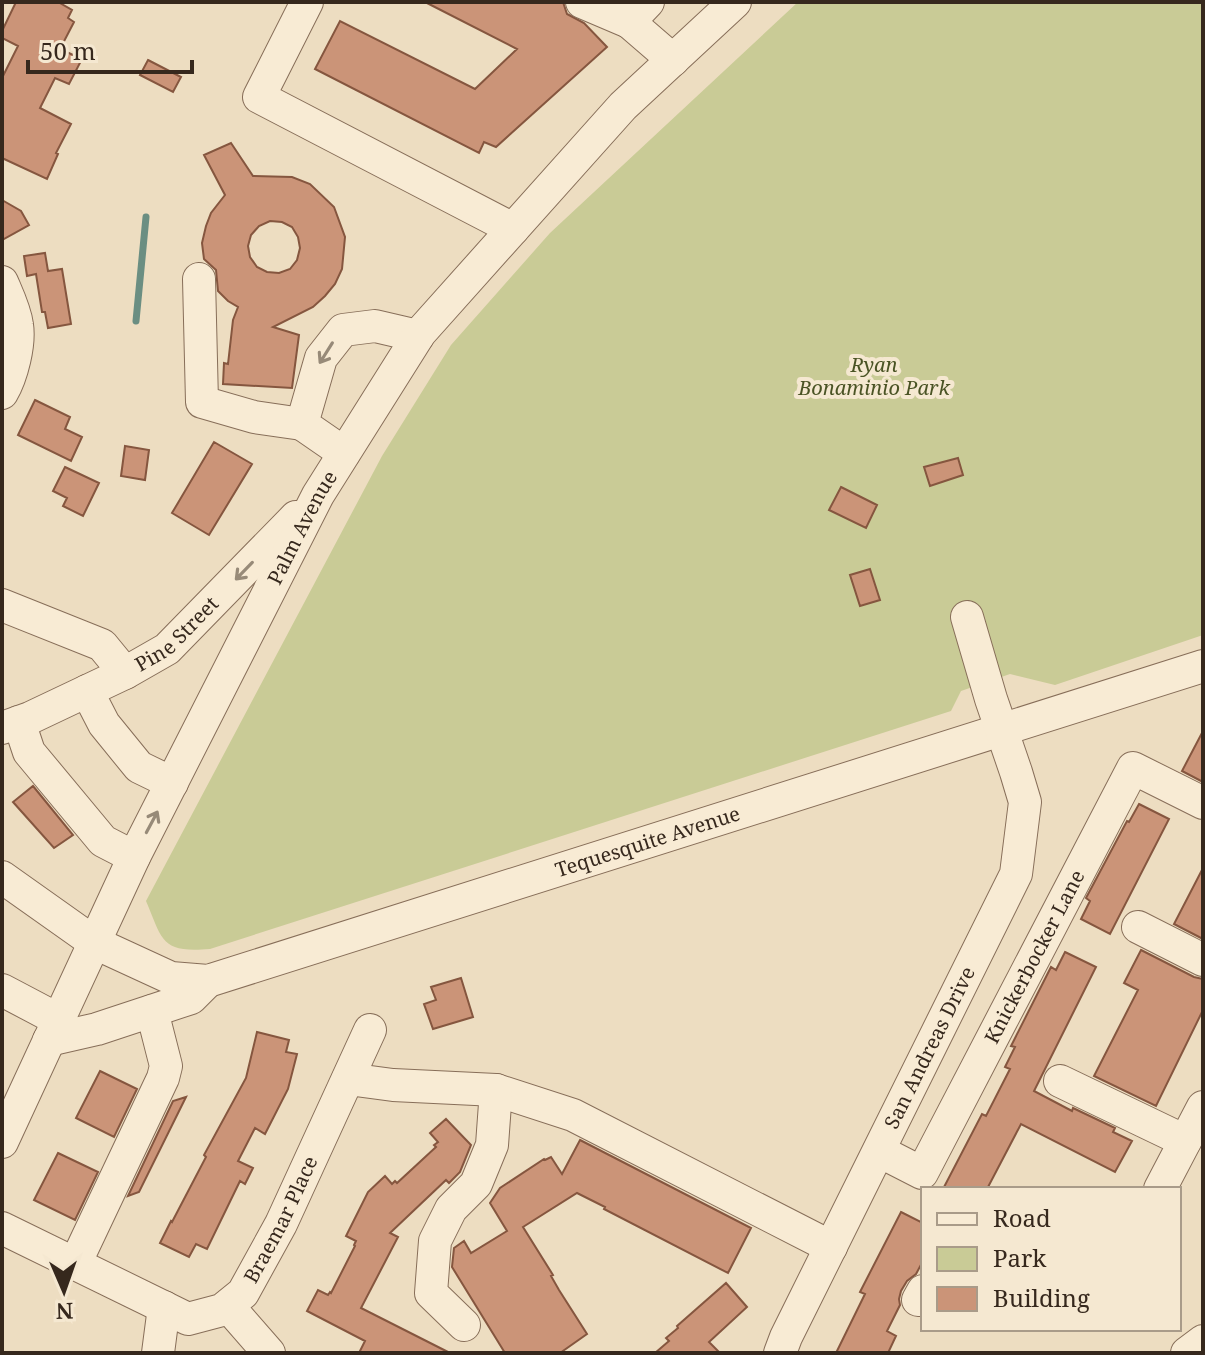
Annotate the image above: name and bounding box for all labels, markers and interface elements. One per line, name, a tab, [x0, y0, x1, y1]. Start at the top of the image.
scale bar	[28, 24, 192, 74]
text: 50 m	[40, 34, 96, 67]
one-way arrow	[318, 342, 335, 364]
park label: Ryan Bonaminio Park	[797, 351, 950, 401]
street label: Palm Avenue	[261, 465, 343, 589]
one-way arrow	[235, 561, 254, 580]
street label: Pine Street	[130, 590, 224, 678]
street label: Tequesquite Avenue	[552, 799, 743, 883]
one-way arrow	[145, 810, 161, 834]
street label: Knickerbocker Lane	[978, 865, 1091, 1048]
street label: San Andreas Drive	[878, 962, 981, 1133]
street label: Braemar Place	[237, 1151, 323, 1288]
legend	[921, 1187, 1181, 1331]
text: Road	[993, 1201, 1051, 1234]
text: Park	[993, 1241, 1047, 1274]
north arrow	[24, 1251, 104, 1331]
text: Building	[993, 1281, 1090, 1314]
text: N	[56, 1297, 74, 1327]

